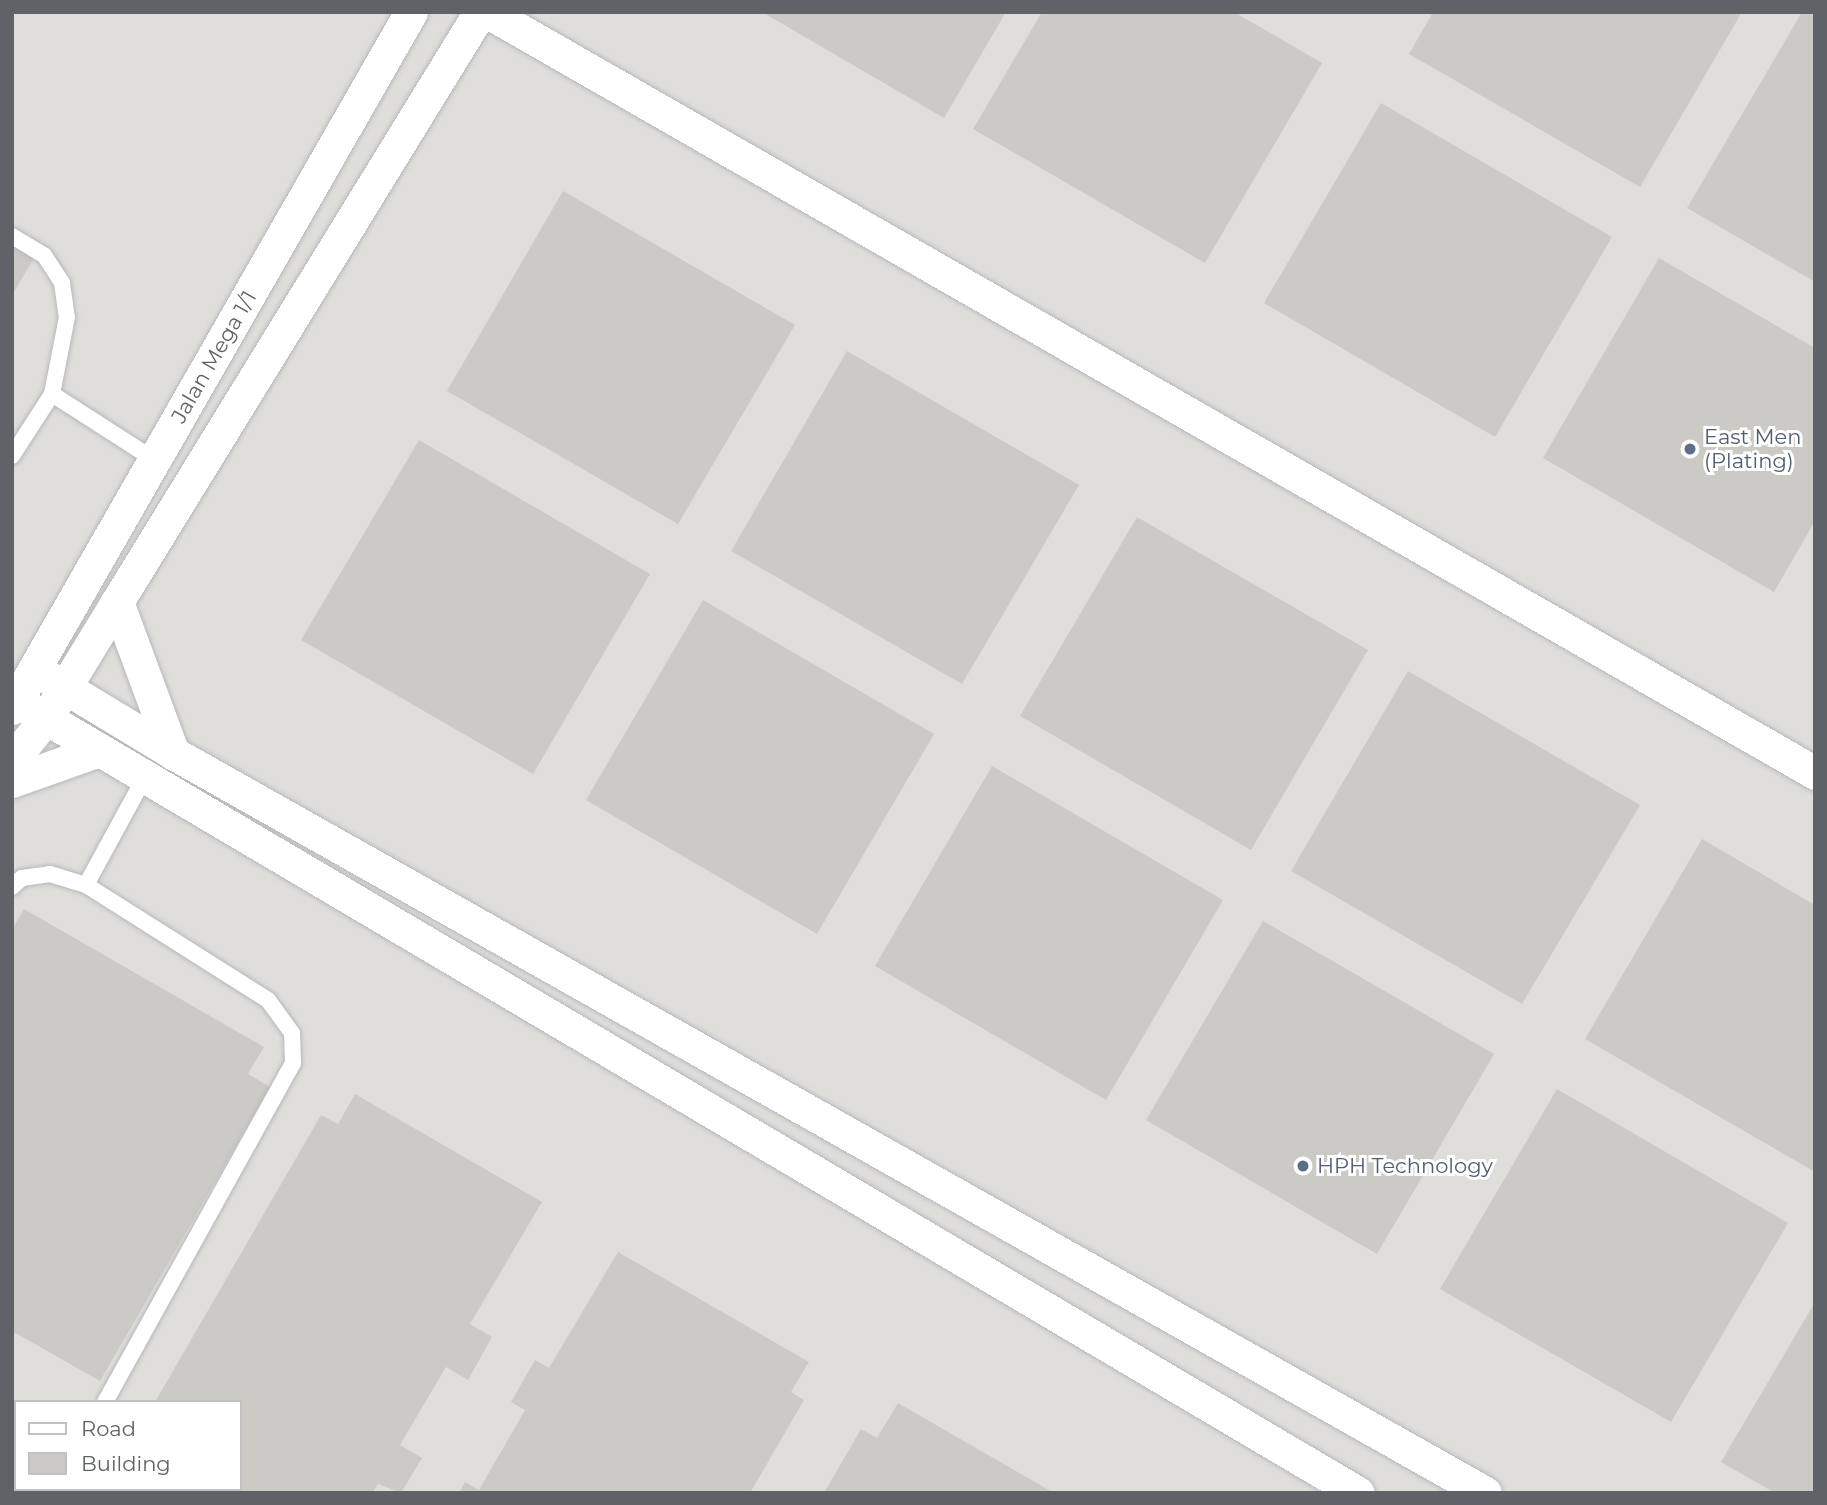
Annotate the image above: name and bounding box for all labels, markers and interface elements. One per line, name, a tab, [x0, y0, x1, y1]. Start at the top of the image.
street label: Jalan Mega 1/1	[166, 286, 262, 428]
place label: East Men (Plating)	[1704, 424, 1801, 474]
marker: East Men (Plating)	[1682, 441, 1698, 457]
place label: HPH Technology	[1317, 1153, 1493, 1179]
marker: HPH Technology	[1295, 1158, 1311, 1174]
legend	[14, 1400, 242, 1491]
text: Road	[81, 1416, 136, 1441]
text: Building	[81, 1451, 171, 1476]

